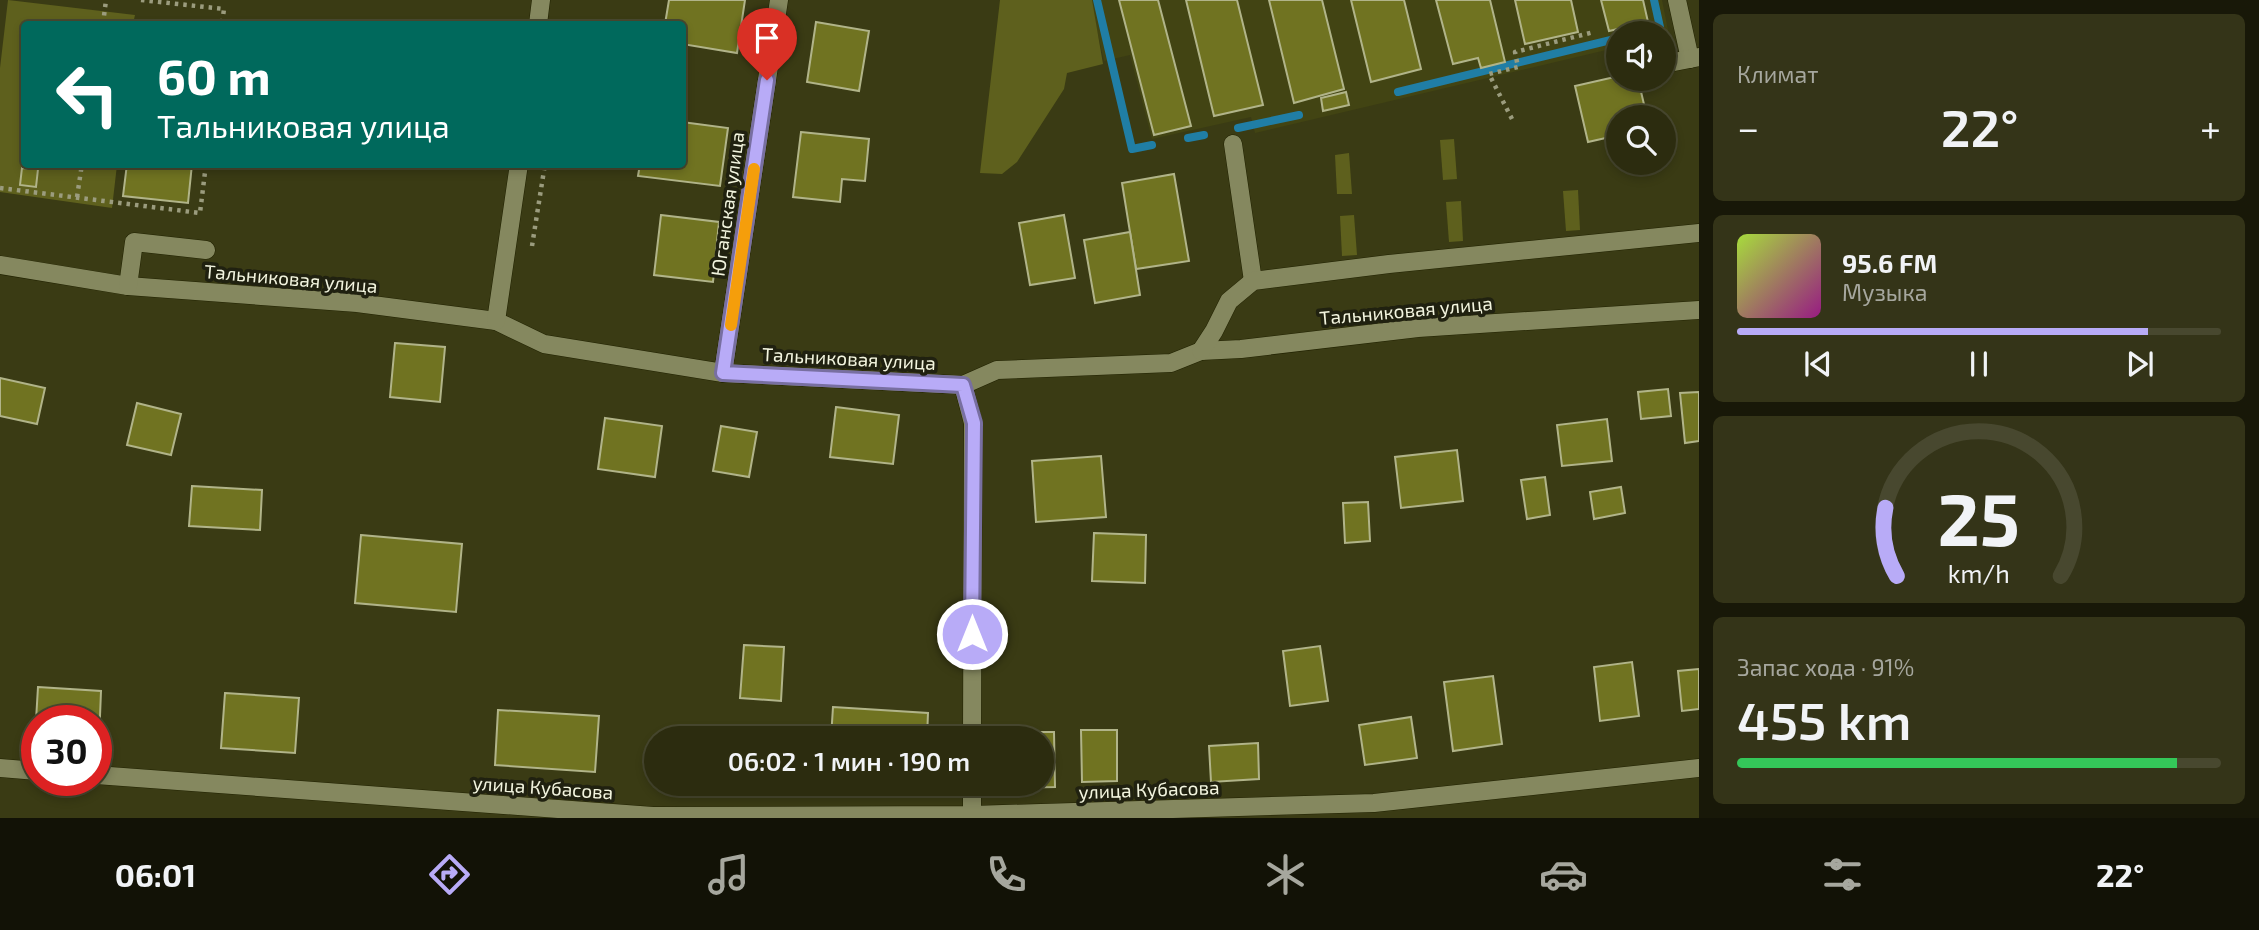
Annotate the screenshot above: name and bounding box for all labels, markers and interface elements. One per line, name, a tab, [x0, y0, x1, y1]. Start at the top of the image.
pin	[737, 8, 797, 80]
icon: arrive	[748, 19, 786, 57]
map controls	[1606, 21, 1676, 175]
button: sound	[1606, 21, 1676, 91]
text: 60 m	[157, 46, 271, 105]
icon: left	[42, 49, 133, 140]
text: Климат	[1737, 60, 1818, 88]
text: 22°	[1941, 95, 2019, 157]
text: −	[1737, 104, 1759, 150]
text: +	[2200, 104, 2221, 150]
button: search	[1606, 105, 1676, 175]
text: Тальниковая улица	[157, 106, 450, 144]
street label: Юганская улица	[705, 130, 750, 278]
text: 95.6 FM	[1842, 247, 1937, 278]
street label: Тальниковая улица	[203, 259, 379, 298]
text: Музыка	[1842, 278, 1927, 306]
street label: Тальниковая улица	[1318, 291, 1494, 330]
street label: Тальниковая улица	[762, 342, 936, 375]
icon: previous	[1799, 345, 1837, 383]
icon: pause	[1960, 345, 1998, 383]
icon: next	[2121, 345, 2159, 383]
text: 25	[1938, 473, 2020, 561]
text: km/h	[1948, 557, 2010, 587]
position arrow	[935, 597, 1009, 671]
text: Запас хода · 91%	[1737, 653, 1914, 681]
text: 455 km	[1737, 688, 1911, 750]
speed limit sign: 30	[21, 705, 112, 796]
text: 06:02 · 1 мин · 190 m	[728, 745, 970, 776]
street label: улица Кубасова	[472, 771, 614, 804]
street label: улица Кубасова	[1078, 775, 1220, 804]
icon: directions	[425, 850, 474, 899]
icon: music	[704, 850, 753, 899]
icon: phone	[982, 850, 1031, 899]
icon: climate	[1261, 850, 1310, 899]
icon: car	[1539, 850, 1588, 899]
icon: filters	[1818, 850, 1867, 899]
text: 06:01	[115, 855, 196, 893]
text: 22°	[2096, 855, 2144, 893]

